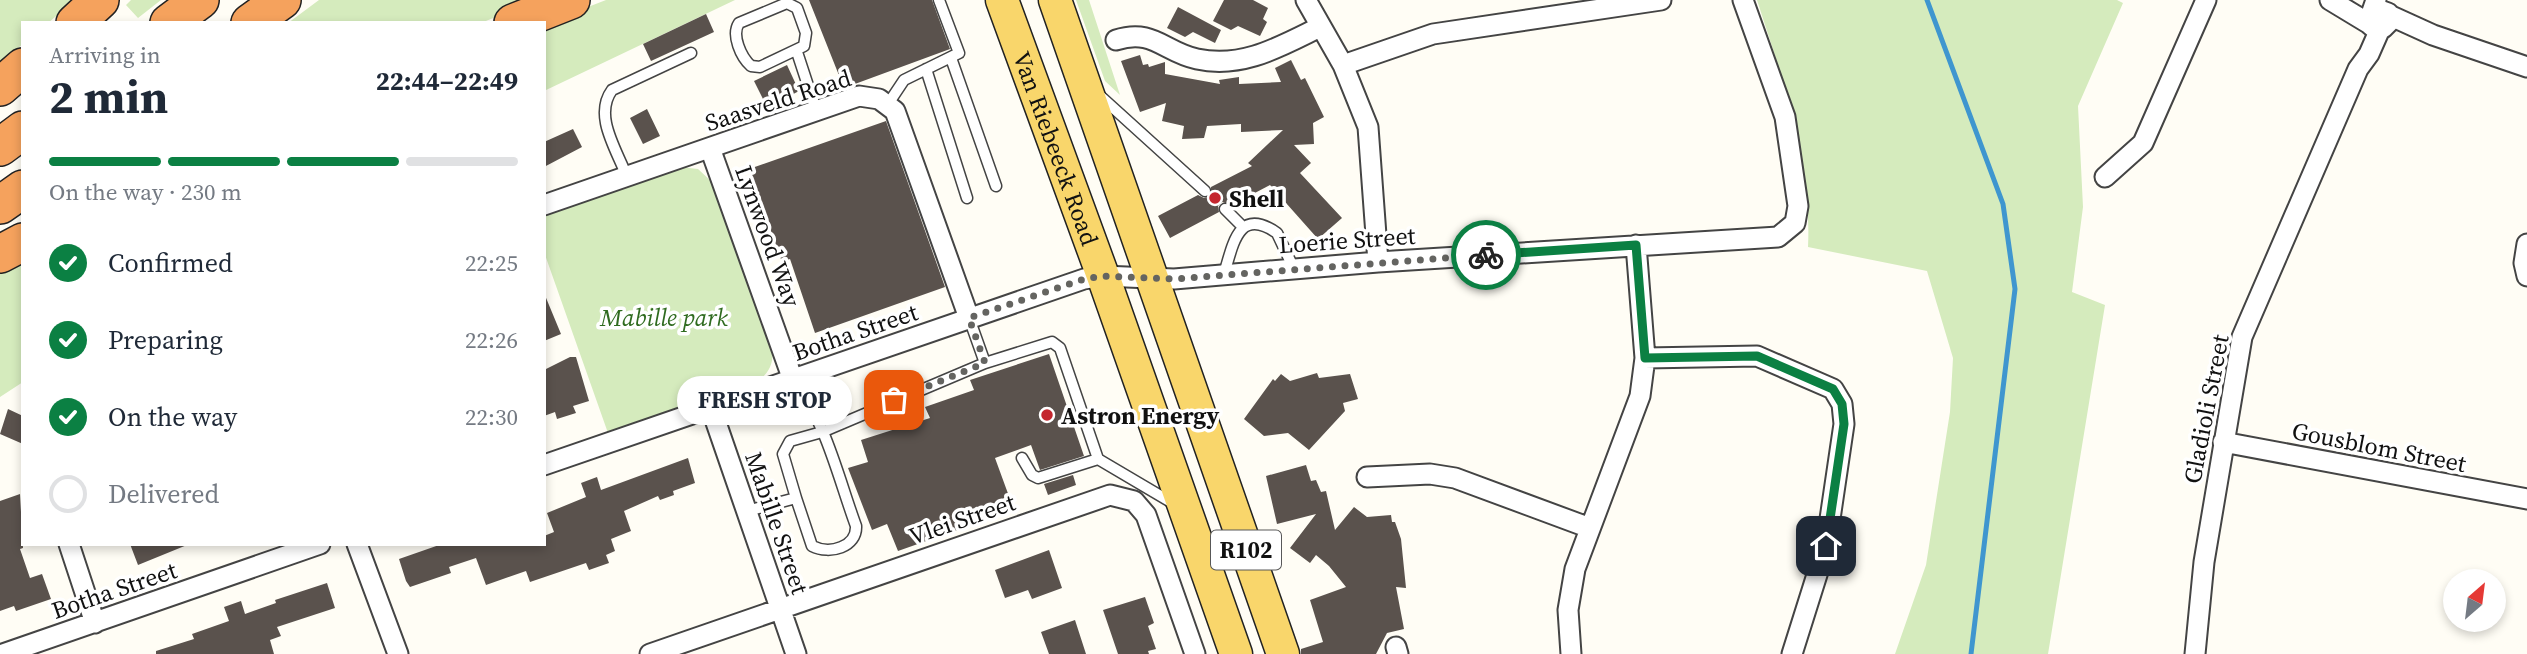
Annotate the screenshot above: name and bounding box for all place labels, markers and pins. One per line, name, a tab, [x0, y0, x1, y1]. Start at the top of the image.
place label: Shell	[1229, 182, 1285, 215]
marker: Shell	[1207, 190, 1223, 206]
pin	[864, 370, 924, 430]
callout: FRESH STOP	[677, 376, 852, 424]
place label: Astron Energy	[1061, 399, 1220, 432]
marker: Astron Energy	[1039, 407, 1055, 423]
pin	[1796, 516, 1856, 576]

